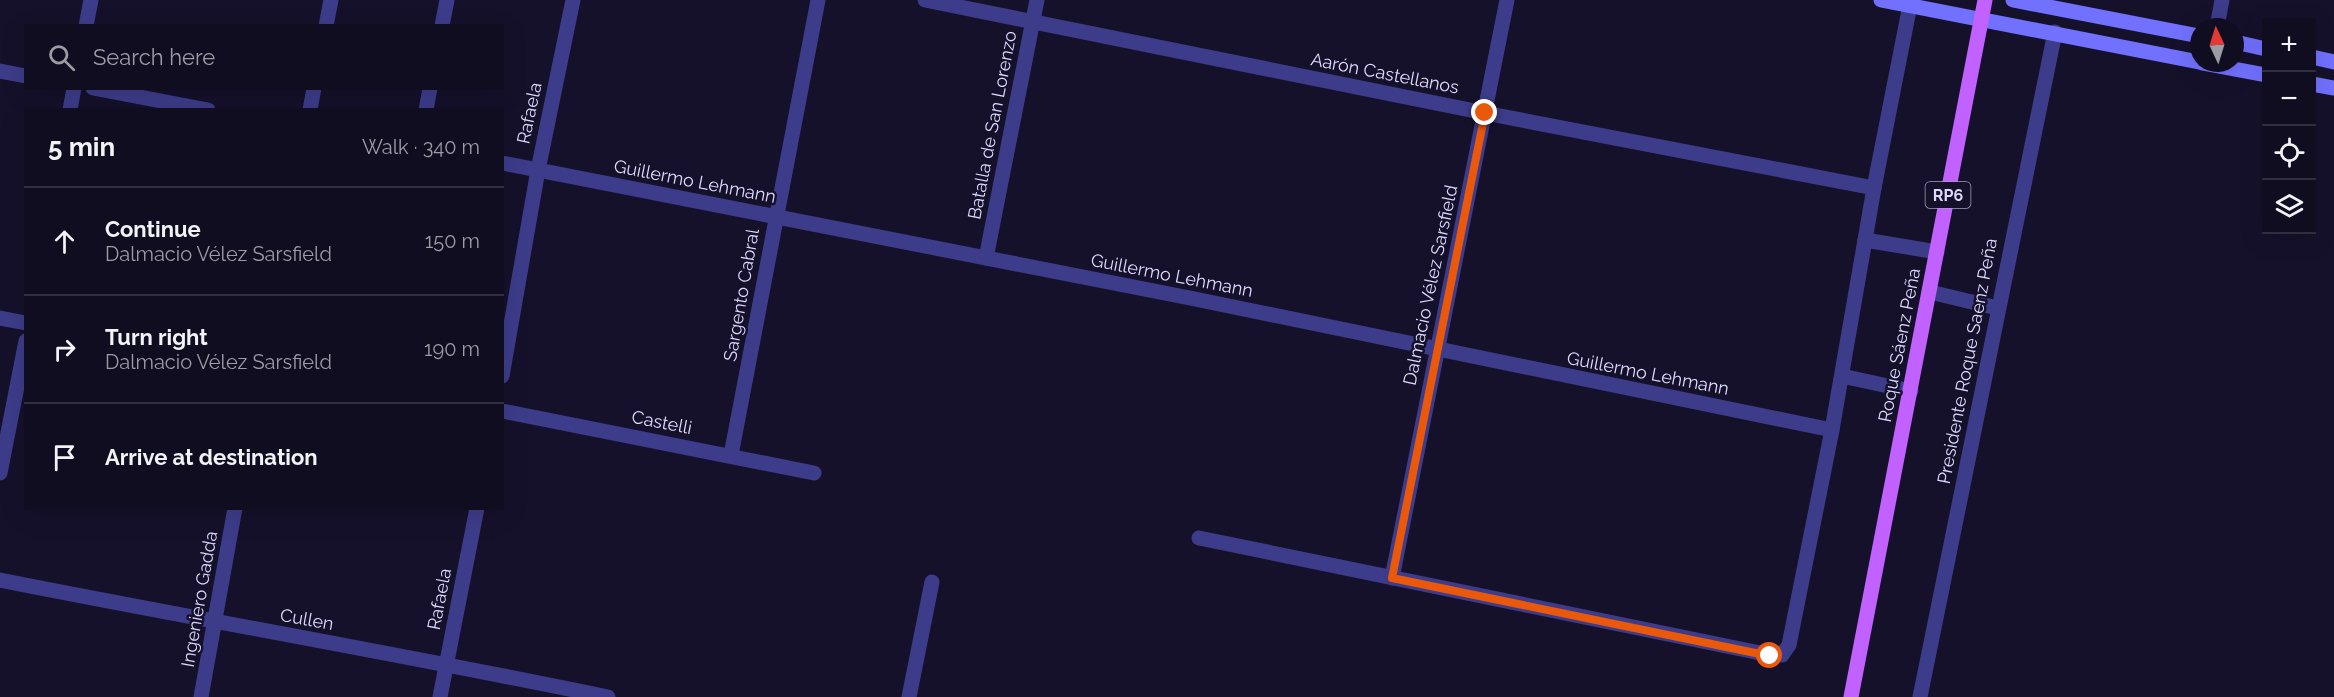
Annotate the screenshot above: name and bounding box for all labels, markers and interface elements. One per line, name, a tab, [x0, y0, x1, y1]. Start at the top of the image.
north arrow	[2190, 18, 2244, 72]
map controls	[2262, 18, 2316, 234]
button: +	[2262, 18, 2316, 72]
search box	[24, 24, 504, 90]
street label: Batalla de San Lorenzo	[963, 29, 1021, 221]
icon: search	[45, 41, 78, 74]
text: Search here	[93, 44, 215, 70]
street label: Aarón Castellanos	[1309, 48, 1461, 98]
button: −	[2262, 72, 2316, 126]
street label: Rafaela	[512, 80, 546, 146]
route end	[1471, 99, 1497, 125]
button: locate	[2262, 126, 2316, 180]
text: 5 min	[48, 132, 115, 162]
text: Walk · 340 m	[362, 135, 480, 159]
street label: Guillermo Lehmann	[612, 155, 778, 207]
button: layers	[2262, 180, 2316, 234]
road number: RP6	[1926, 182, 1970, 208]
street label: Dalmacio Vélez Sarsfield	[1398, 183, 1462, 387]
text: Continue	[105, 216, 201, 242]
icon: ahead	[48, 225, 81, 258]
street label: Sargento Cabral	[719, 227, 763, 363]
text: 150 m	[425, 229, 480, 253]
street label: Presidente Roque Saenz Peña	[1933, 236, 2001, 486]
text: Dalmacio Vélez Sarsfield	[105, 242, 332, 266]
street label: Guillermo Lehmann	[1089, 249, 1255, 301]
street label: Roque Sáenz Peña	[1874, 266, 1924, 424]
text: Turn right	[105, 324, 208, 350]
icon: right	[48, 333, 81, 366]
text: 190 m	[424, 337, 480, 361]
street label: Guillermo Lehmann	[1565, 347, 1731, 399]
text: Dalmacio Vélez Sarsfield	[105, 350, 332, 374]
street label: Castelli	[630, 406, 694, 438]
icon: arrive	[48, 441, 81, 474]
text: Arrive at destination	[105, 444, 318, 470]
street label: Ingeniero Gadda	[177, 529, 221, 669]
street label: Rafaela	[423, 566, 455, 632]
street label: Cullen	[279, 604, 335, 634]
route start	[1756, 642, 1782, 668]

